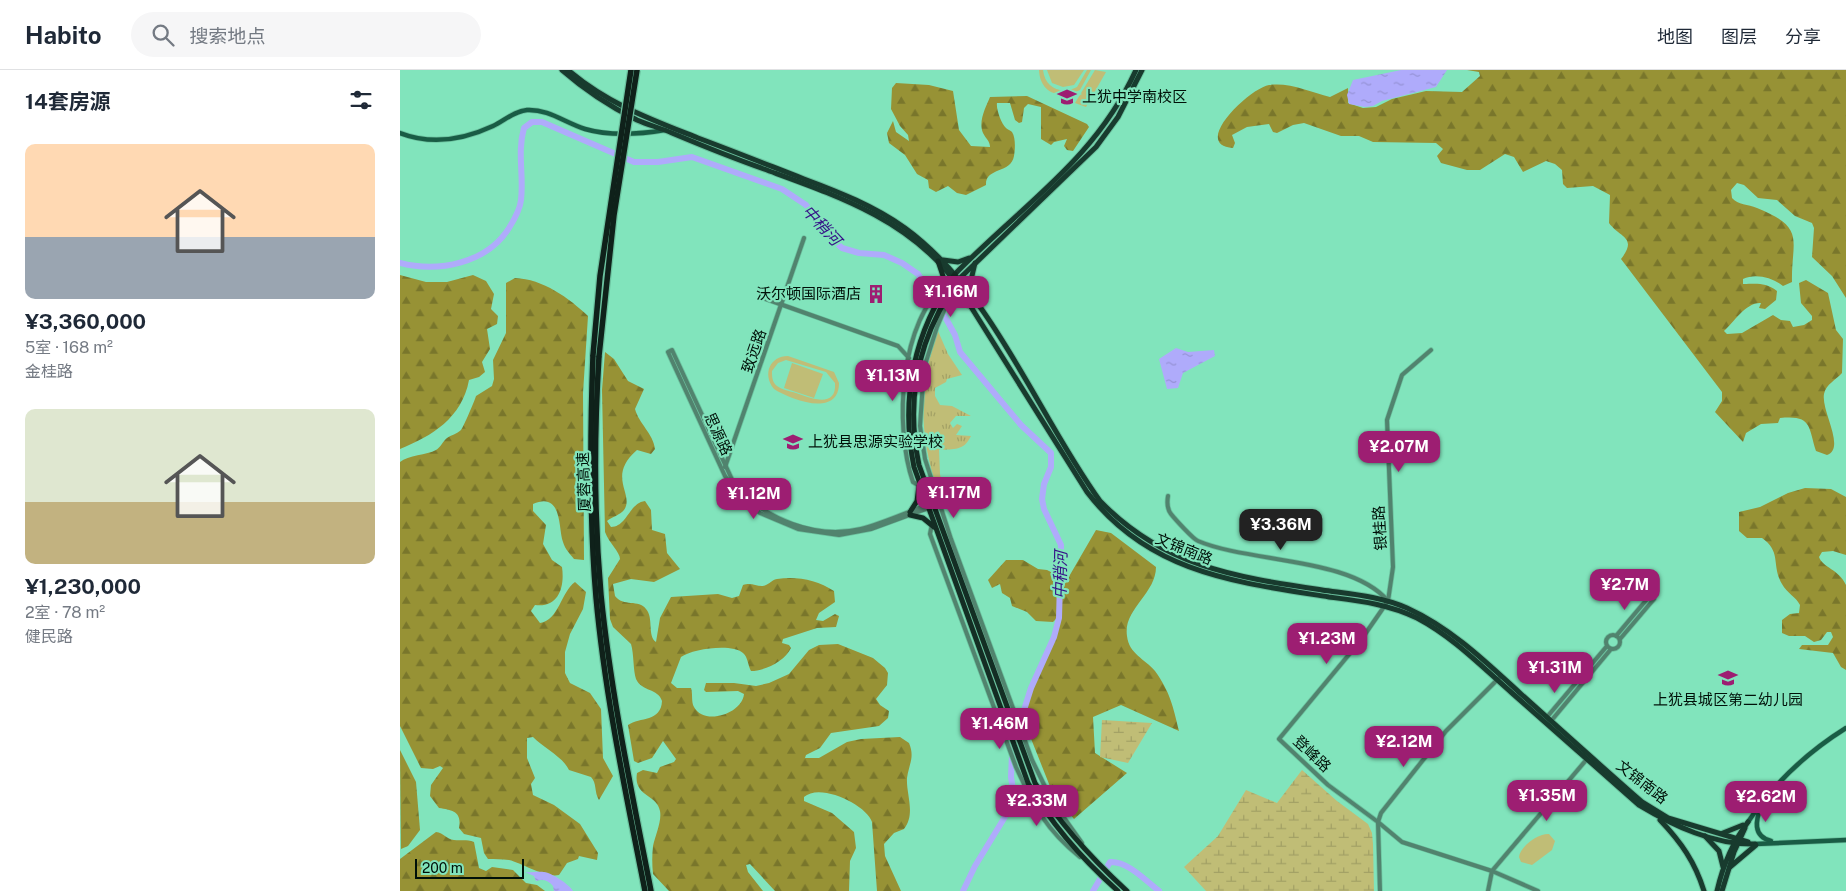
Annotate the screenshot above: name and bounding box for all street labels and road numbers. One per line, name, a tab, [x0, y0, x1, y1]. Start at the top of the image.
street label: 致远路	[738, 327, 769, 375]
street label: 思源路	[701, 410, 736, 458]
street label: 厦蓉高速	[574, 452, 593, 512]
street label: 银桂路	[1370, 505, 1389, 551]
street label: 文锦南路	[1153, 529, 1215, 568]
street label: 登峰路	[1290, 732, 1335, 775]
street label: 文锦南路	[1613, 756, 1671, 807]

